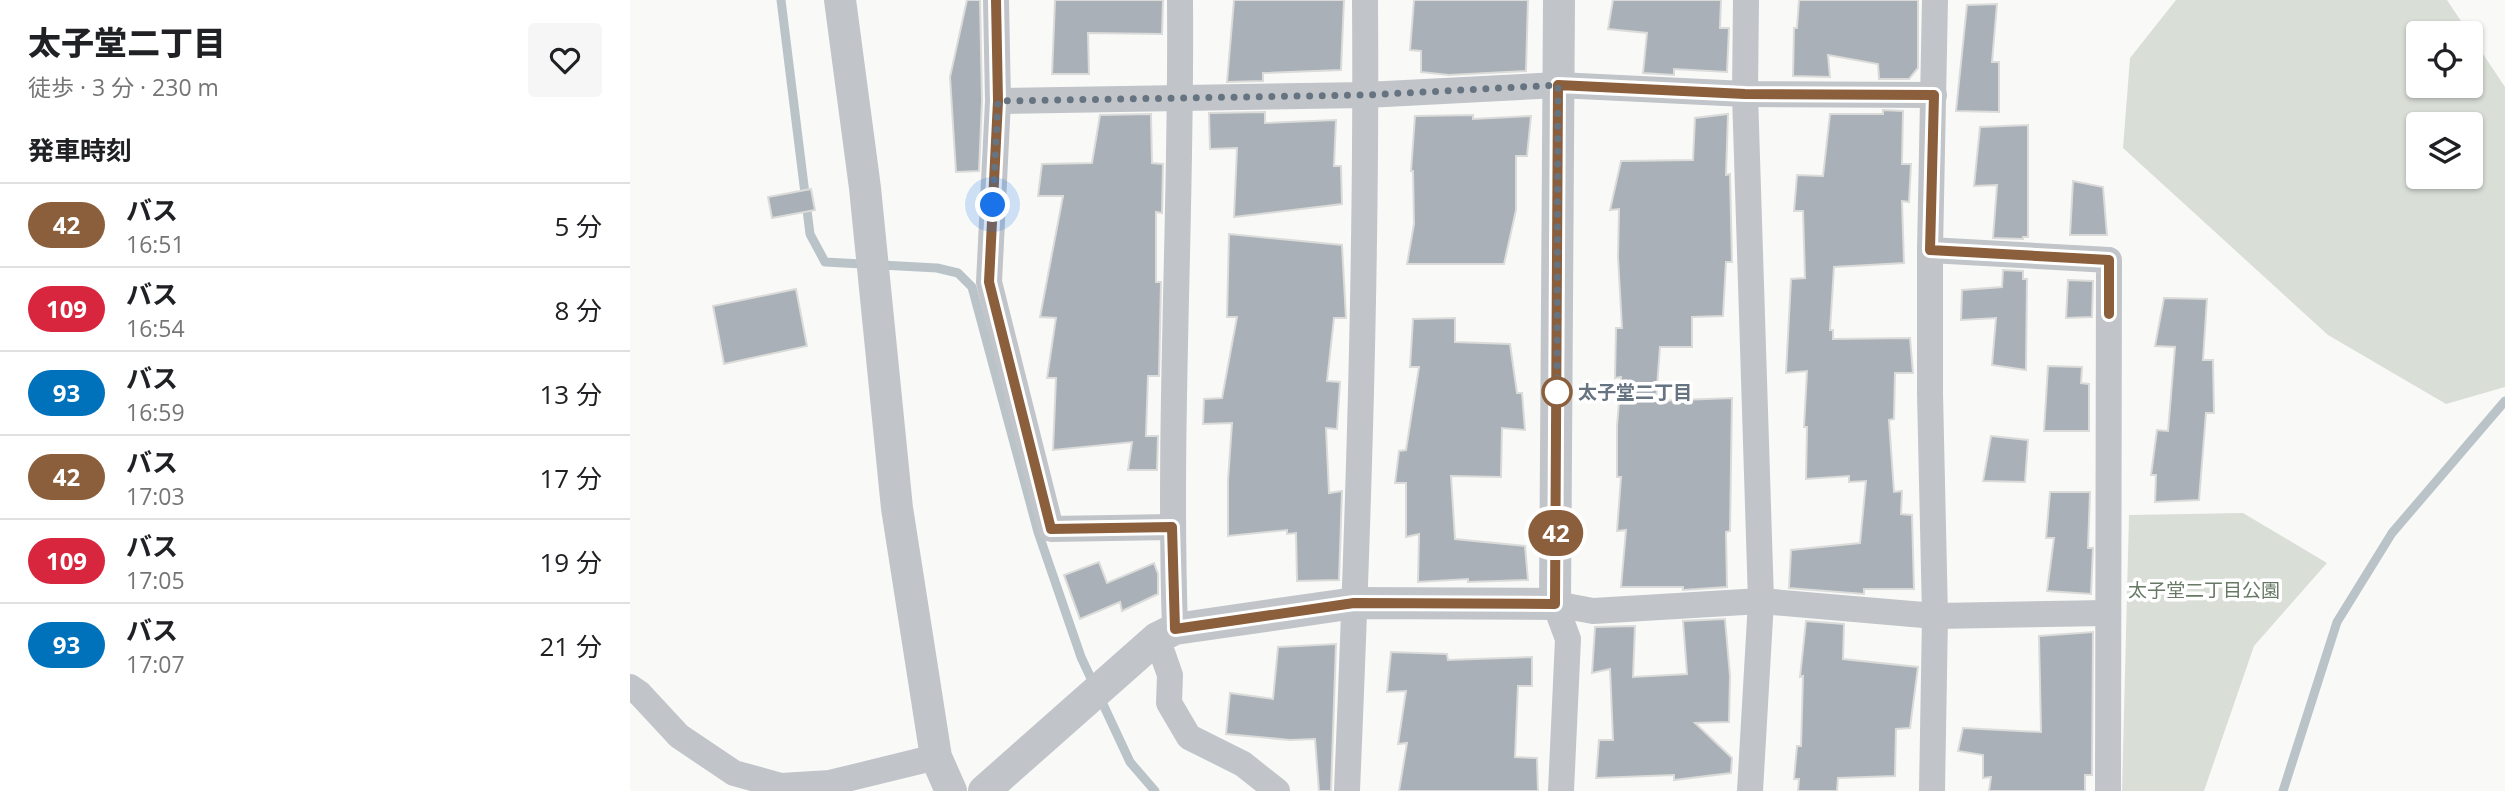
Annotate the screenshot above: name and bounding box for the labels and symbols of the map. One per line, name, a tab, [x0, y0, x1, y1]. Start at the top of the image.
your location	[975, 187, 1010, 222]
marker: 太子堂二丁目	[1542, 377, 1572, 407]
place label: 太子堂二丁目	[1578, 379, 1692, 405]
line badge: 42	[1524, 510, 1588, 556]
park label: 太子堂二丁目公園	[2128, 577, 2280, 603]

